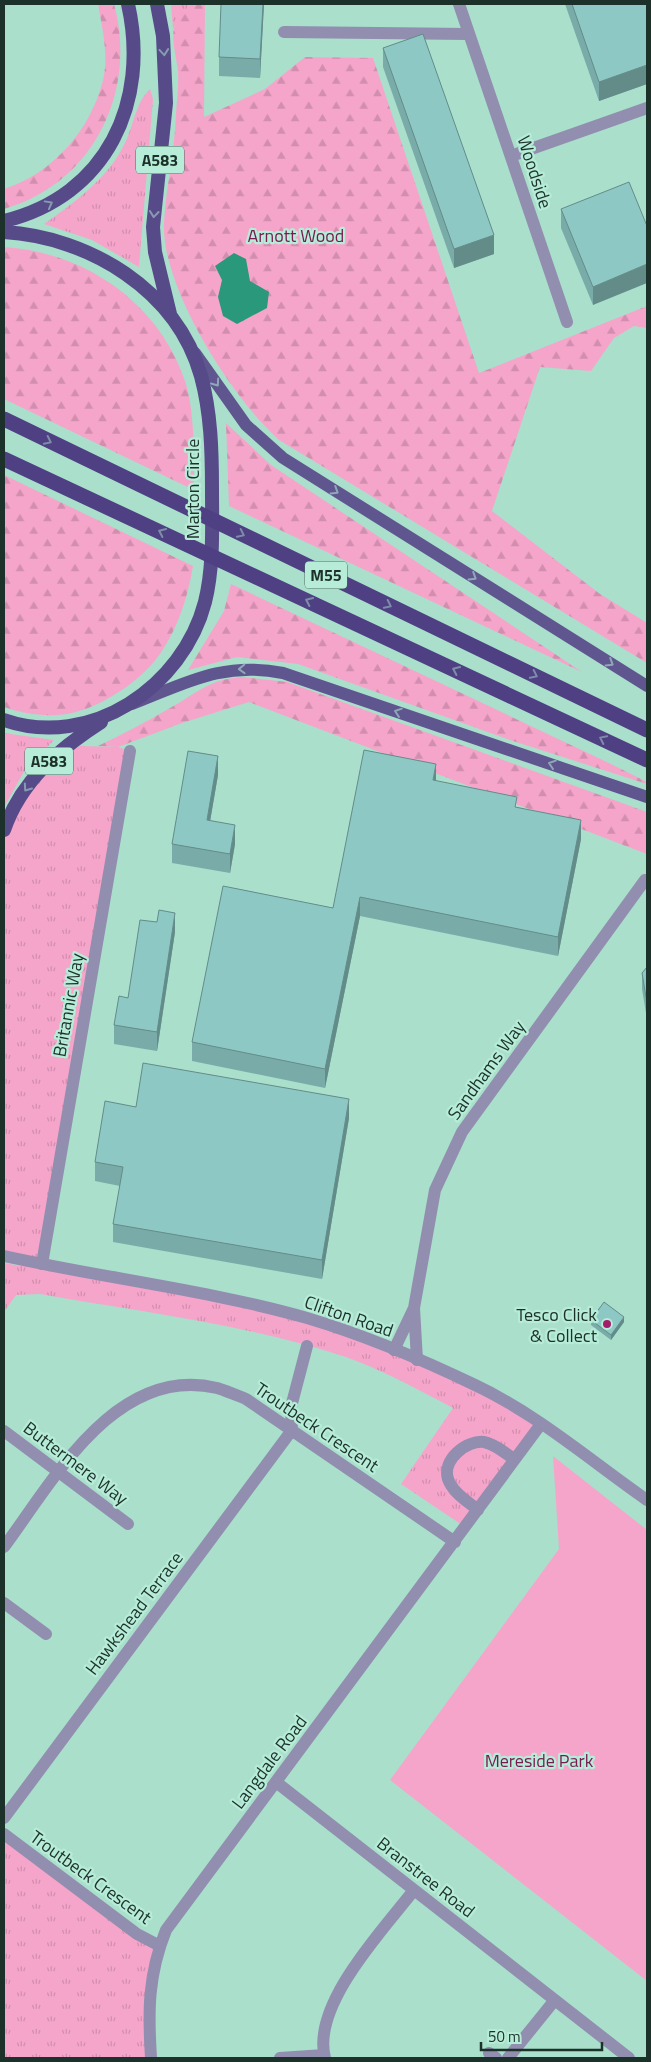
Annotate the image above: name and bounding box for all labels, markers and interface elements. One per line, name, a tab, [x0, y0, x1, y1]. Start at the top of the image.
one-way arrow	[158, 48, 169, 56]
street label: Woodside	[511, 132, 559, 212]
road number: A583	[136, 146, 184, 174]
one-way arrow	[44, 200, 53, 210]
one-way arrow	[149, 210, 160, 218]
park label: Arnott Wood	[248, 222, 344, 249]
one-way arrow	[210, 377, 219, 387]
one-way arrow	[43, 434, 52, 445]
street label: Marton Circle	[179, 439, 206, 539]
one-way arrow	[329, 484, 338, 494]
one-way arrow	[158, 528, 167, 539]
one-way arrow	[236, 528, 245, 538]
road number: M55	[305, 562, 347, 588]
one-way arrow	[467, 570, 476, 580]
one-way arrow	[305, 597, 314, 608]
one-way arrow	[383, 598, 392, 609]
one-way arrow	[605, 657, 614, 666]
one-way arrow	[238, 663, 246, 674]
one-way arrow	[452, 666, 461, 676]
one-way arrow	[529, 669, 538, 679]
one-way arrow	[394, 708, 402, 718]
one-way arrow	[599, 735, 608, 745]
road number: A583	[25, 748, 73, 774]
one-way arrow	[548, 760, 556, 770]
one-way arrow	[24, 782, 32, 791]
street label: Britannic Way	[46, 951, 90, 1059]
street label: Sandhams Way	[441, 1014, 532, 1125]
street label: Clifton Road	[301, 1288, 397, 1344]
place label: Tesco Click & Collect	[516, 1301, 598, 1349]
marker: Tesco Click & Collect	[601, 1318, 613, 1330]
street label: Troutbeck Crescent	[250, 1375, 385, 1479]
street label: Buttermere Way	[18, 1415, 134, 1512]
street label: Hawkshead Terrace	[79, 1546, 189, 1680]
street label: Langdale Road	[225, 1709, 313, 1815]
park label: Mereside Park	[485, 1747, 594, 1774]
street label: Troutbeck Crescent	[25, 1824, 158, 1931]
street label: Branstree Road	[371, 1830, 481, 1924]
scale bar	[481, 2020, 602, 2052]
text: 50 m	[488, 2025, 521, 2048]

